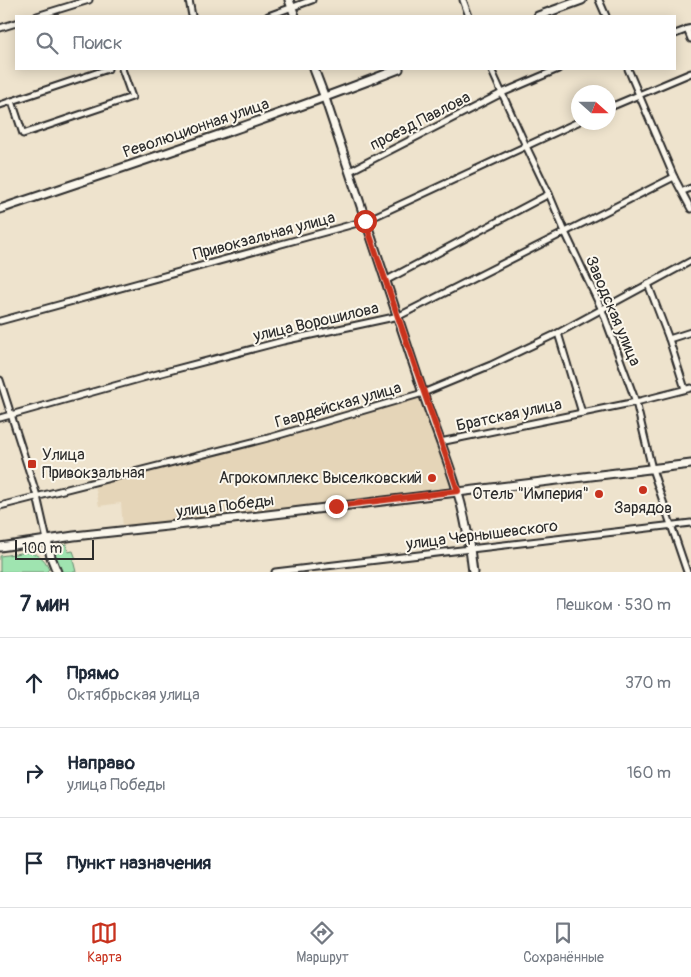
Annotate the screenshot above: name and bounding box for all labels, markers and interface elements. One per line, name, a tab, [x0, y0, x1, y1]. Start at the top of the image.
search box	[15, 15, 676, 70]
icon: search	[33, 29, 61, 57]
text: Поиск	[73, 31, 123, 55]
north arrow	[571, 85, 616, 130]
street label: проезд Павлова	[366, 87, 474, 155]
street label: Революционная улица	[120, 94, 272, 162]
street label: Привокзальная улица	[191, 207, 337, 265]
route start	[354, 210, 377, 233]
street label: Заводская улица	[581, 253, 645, 369]
street label: улица Ворошилова	[250, 298, 381, 346]
street label: Гвардейская улица	[273, 377, 403, 433]
street label: Братская улица	[454, 394, 564, 436]
place label: Улица Привокзальная	[42, 445, 145, 483]
marker: Улица Привокзальная	[26, 458, 38, 470]
place label: Агрокомплекс Выселковский	[219, 468, 422, 488]
marker: Агрокомплекс Выселковский	[426, 472, 438, 484]
place label: Отель "Империя"	[472, 484, 589, 504]
marker: Зарядов	[637, 484, 649, 496]
marker: Отель "Империя"	[593, 488, 605, 500]
street label: улица Победы	[174, 490, 275, 522]
route end	[325, 495, 348, 518]
place label: Зарядов	[614, 498, 672, 518]
street label: улица Чернышевского	[404, 516, 559, 554]
scale bar	[15, 537, 94, 560]
text: 100 m	[22, 540, 62, 557]
text: 7 мин	[20, 591, 69, 618]
text: Пешком · 530 m	[556, 595, 671, 615]
text: Прямо	[67, 661, 119, 685]
icon: ahead	[20, 669, 48, 697]
text: 370 m	[625, 673, 671, 693]
text: Октябрьская улица	[67, 685, 200, 705]
text: Направо	[67, 751, 135, 775]
icon: right	[20, 759, 48, 787]
text: 160 m	[627, 763, 671, 783]
text: улица Победы	[67, 775, 165, 795]
icon: arrive	[20, 849, 48, 877]
text: Пункт назначения	[67, 851, 211, 875]
tab: Карта	[87, 919, 122, 966]
tab: Маршрут	[296, 919, 349, 966]
tab: Сохранённые	[523, 919, 604, 966]

